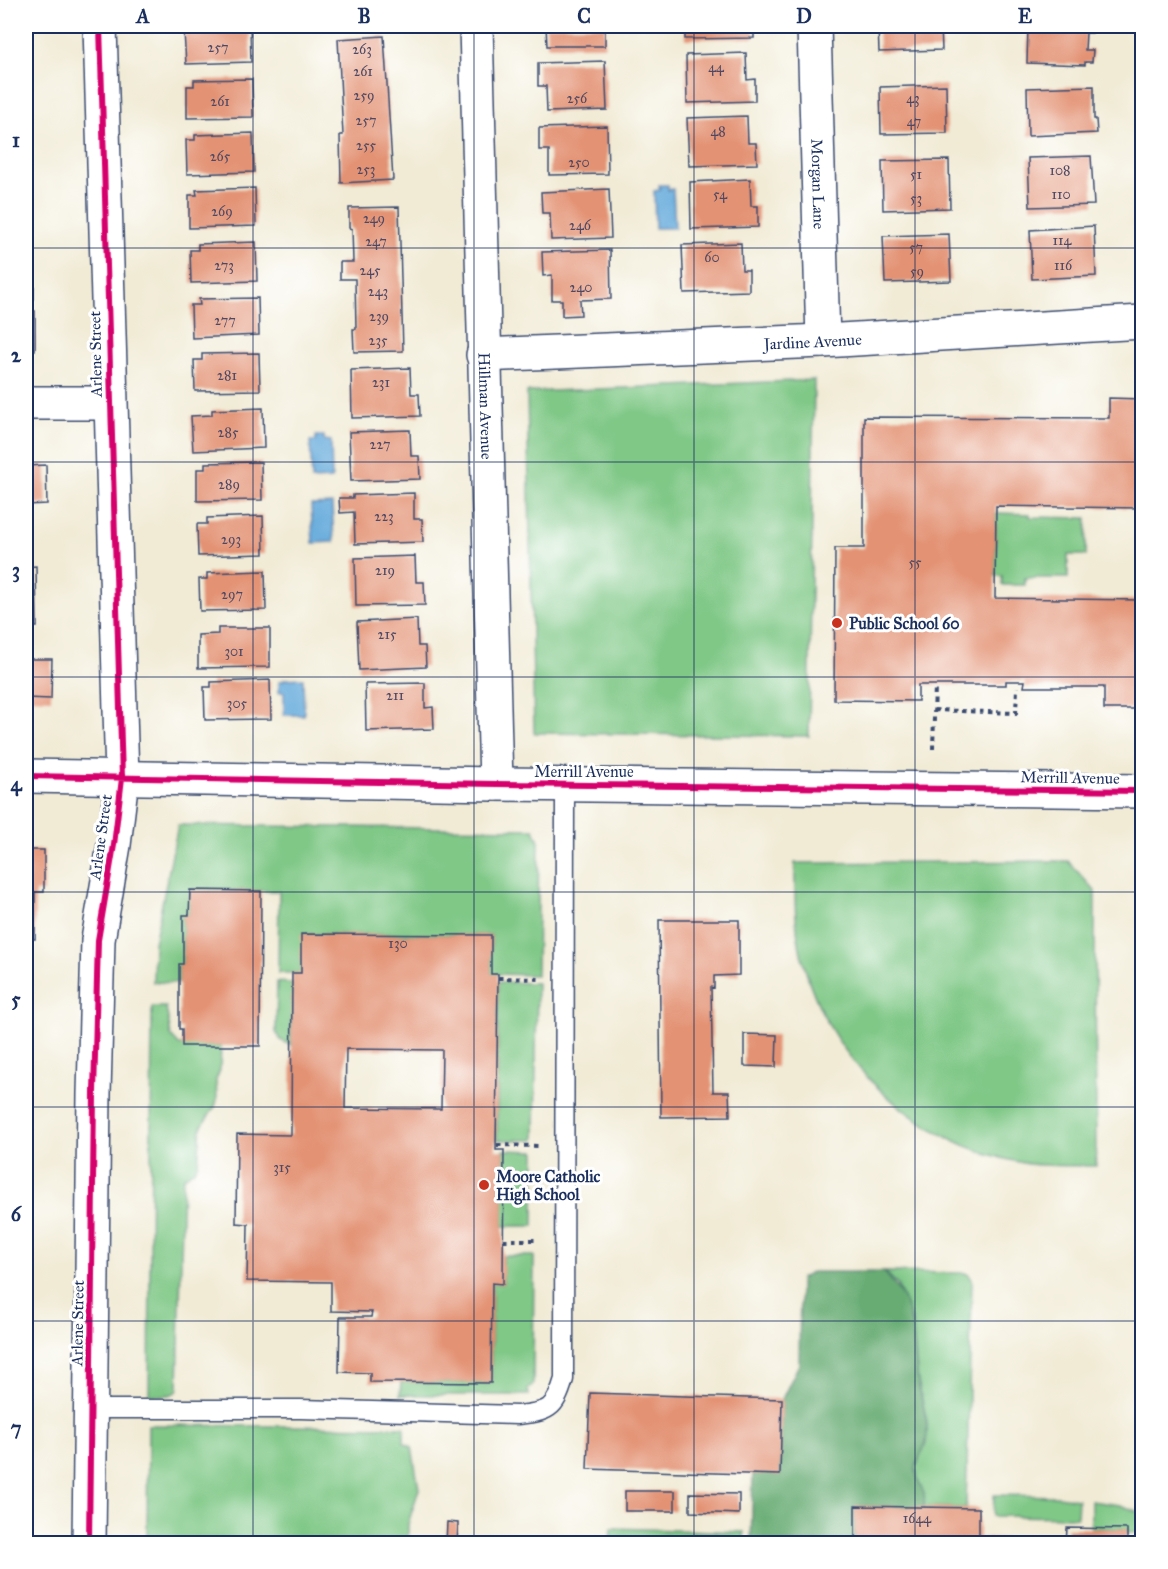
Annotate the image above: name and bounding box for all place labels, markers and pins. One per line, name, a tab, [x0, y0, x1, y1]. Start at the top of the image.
place label: Public School 60	[849, 614, 960, 633]
marker: Public School 60	[830, 616, 844, 630]
place label: Moore Catholic High School	[496, 1167, 601, 1205]
marker: Moore Catholic High School	[477, 1178, 491, 1192]

